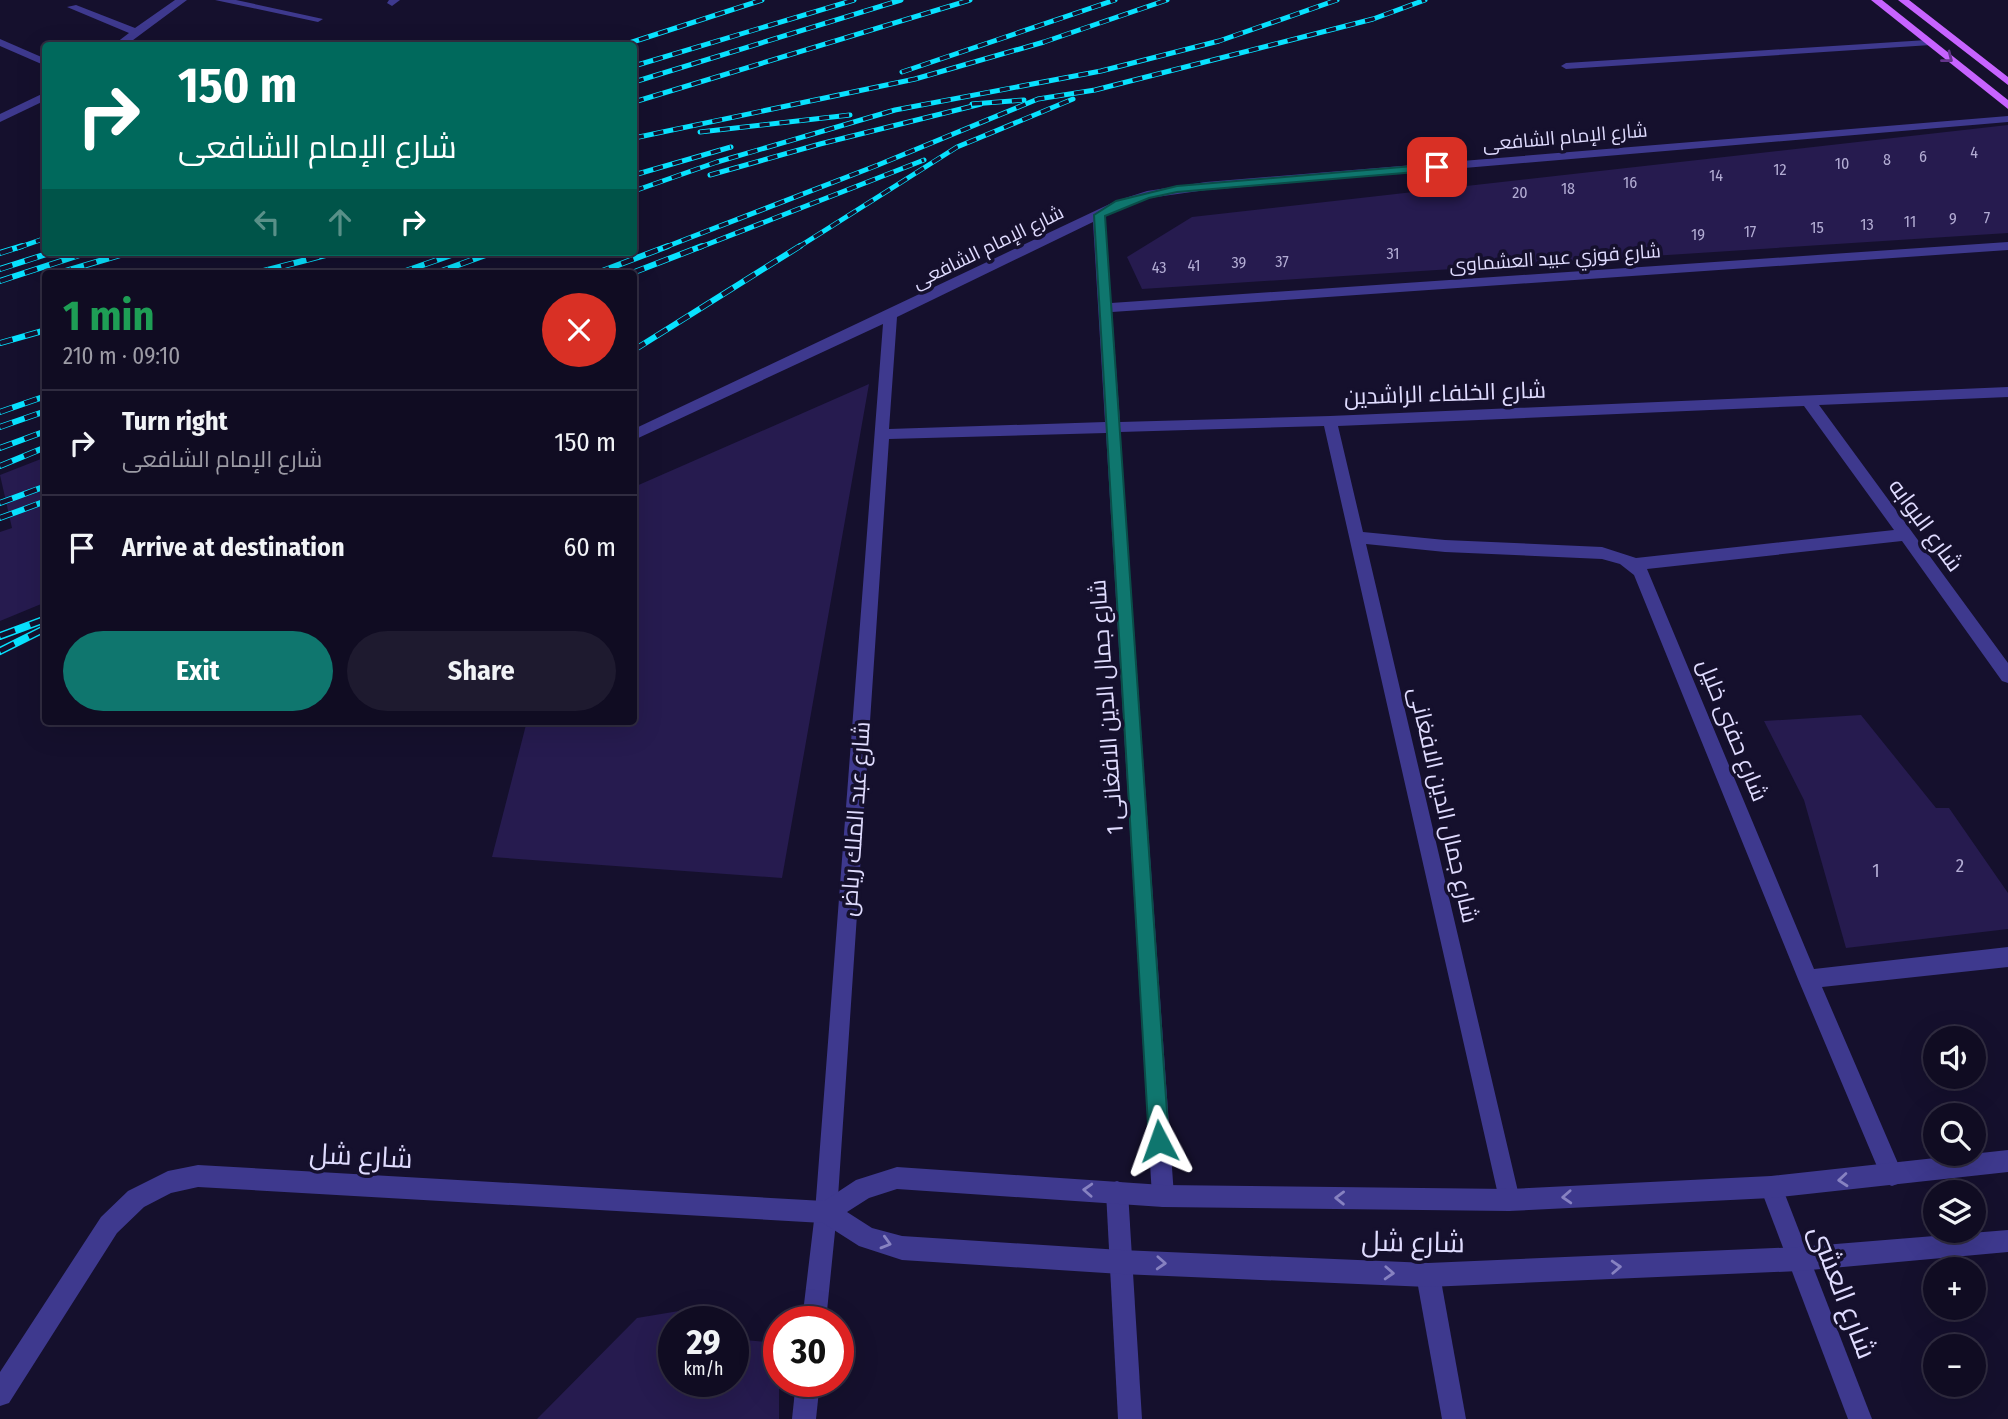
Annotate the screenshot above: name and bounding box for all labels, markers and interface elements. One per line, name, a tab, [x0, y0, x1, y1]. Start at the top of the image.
one-way arrow	[1940, 50, 1952, 63]
text: 150 m	[178, 56, 297, 115]
icon: right	[63, 70, 154, 161]
street label: شارع الإمام الشافعى	[1482, 118, 1649, 158]
text: شارع الإمام الشافعى	[178, 128, 457, 166]
pin	[1407, 137, 1467, 197]
house number: 4	[1970, 143, 1978, 162]
house number: 6	[1919, 147, 1927, 166]
icon: arrive	[1418, 148, 1456, 186]
house number: 8	[1883, 150, 1891, 169]
house number: 10	[1835, 154, 1849, 173]
house number: 12	[1773, 160, 1787, 179]
house number: 14	[1709, 166, 1723, 185]
house number: 16	[1623, 173, 1637, 192]
house number: 18	[1561, 179, 1575, 198]
house number: 20	[1512, 183, 1528, 202]
street label: شارع الإمام الشافعى	[909, 200, 1068, 295]
icon: left	[248, 203, 286, 241]
icon: ahead	[321, 203, 359, 241]
icon: right	[394, 203, 432, 241]
house number: 7	[1984, 208, 1991, 227]
house number: 9	[1949, 209, 1957, 228]
house number: 11	[1904, 212, 1916, 231]
house number: 13	[1860, 215, 1874, 234]
house number: 15	[1810, 218, 1824, 237]
house number: 17	[1744, 222, 1757, 241]
house number: 19	[1691, 225, 1705, 244]
street label: شارع فوزي عبيد العشماوى	[1449, 239, 1662, 280]
house number: 31	[1386, 244, 1400, 263]
house number: 37	[1275, 252, 1289, 271]
house number: 39	[1232, 253, 1247, 272]
house number: 41	[1187, 256, 1201, 275]
house number: 43	[1152, 258, 1166, 277]
text: 1 min	[63, 291, 154, 341]
button: close	[542, 293, 616, 367]
text: 210 m · 09:10	[63, 342, 180, 370]
street label: شارع الخلفاء الراشدين	[1344, 375, 1546, 413]
text: Turn right	[122, 406, 228, 437]
icon: right	[63, 424, 101, 462]
text: 150 m	[554, 427, 616, 458]
text: شارع الإمام الشافعى	[122, 445, 322, 473]
street label: شارع البوابه	[1881, 473, 1969, 578]
icon: arrive	[63, 529, 101, 567]
text: Arrive at destination	[122, 532, 345, 563]
text: 60 m	[563, 532, 616, 563]
street label: شارع جمال الدين الافغانى 1	[1083, 578, 1131, 835]
button: Exit	[63, 631, 333, 711]
button: Share	[347, 631, 616, 711]
street label: شارع حفنى خليل	[1690, 655, 1774, 806]
street label: شارع جمال الدين الافغانى	[1401, 684, 1485, 926]
street label: شارع عبد الملك رياض	[834, 720, 878, 918]
house number: 2	[1956, 854, 1964, 877]
house number: 1	[1872, 859, 1880, 882]
map controls	[1923, 1026, 1986, 1397]
button: sound	[1923, 1026, 1986, 1089]
button: search	[1923, 1103, 1986, 1166]
position arrow	[1122, 1104, 1196, 1178]
street label: شارع شل	[308, 1137, 414, 1177]
one-way arrow	[1837, 1172, 1848, 1187]
button: layers	[1923, 1180, 1986, 1243]
one-way arrow	[1082, 1183, 1093, 1198]
one-way arrow	[1561, 1189, 1572, 1204]
one-way arrow	[1334, 1190, 1344, 1206]
street label: شارع العشى	[1801, 1221, 1883, 1364]
street label: شارع شل	[1361, 1225, 1465, 1261]
one-way arrow	[880, 1235, 892, 1249]
one-way arrow	[1156, 1256, 1167, 1271]
button: +	[1923, 1257, 1986, 1320]
one-way arrow	[1611, 1259, 1622, 1274]
one-way arrow	[1383, 1266, 1394, 1281]
speed limit sign: 30	[763, 1306, 854, 1397]
text: 29	[686, 1321, 721, 1363]
button: −	[1923, 1334, 1986, 1397]
text: km/h	[683, 1358, 724, 1380]

